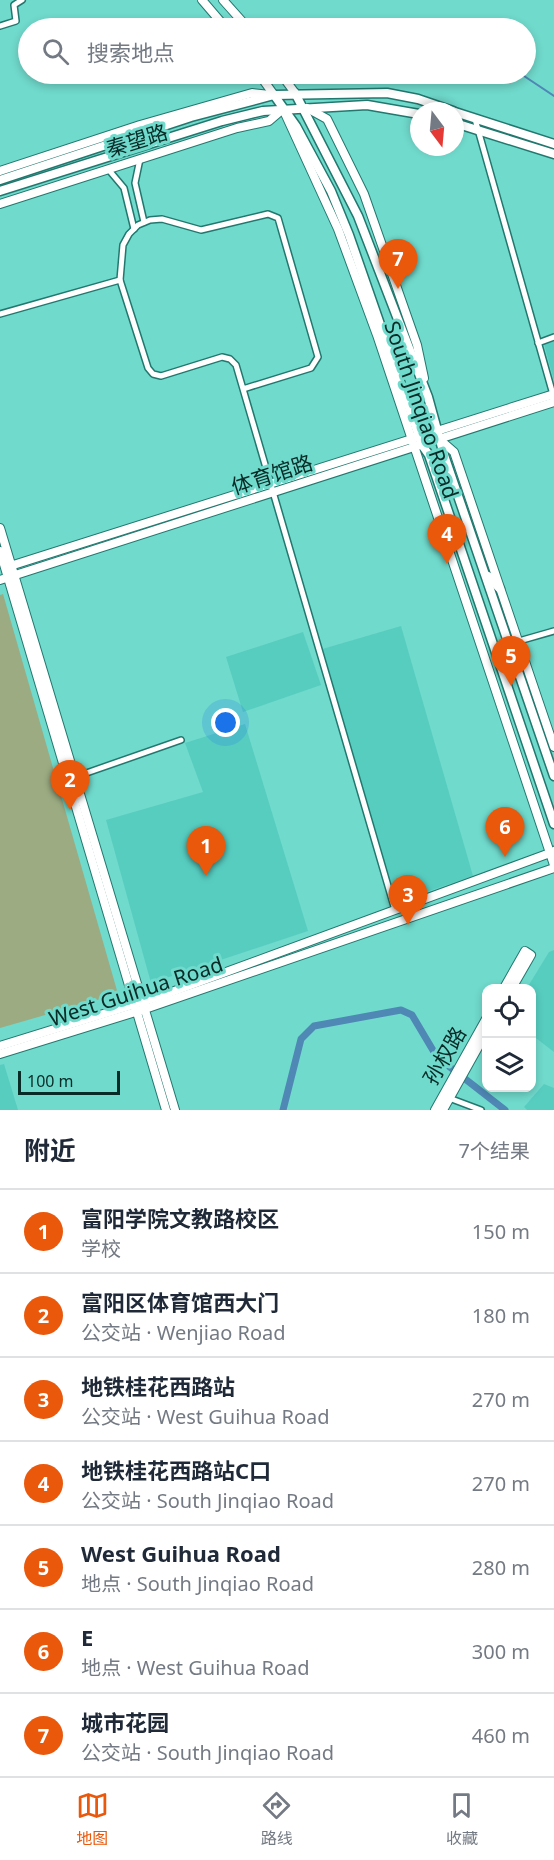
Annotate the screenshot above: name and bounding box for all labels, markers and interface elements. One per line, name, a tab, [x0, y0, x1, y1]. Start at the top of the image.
search box	[18, 18, 536, 84]
icon: search	[39, 35, 72, 68]
text: 搜索地点	[87, 37, 175, 67]
north arrow	[410, 102, 464, 156]
street label: 秦望路	[102, 117, 171, 163]
pin: 7	[378, 240, 418, 289]
street label: South Jinqiao Road	[378, 317, 465, 502]
street label: 体育馆路	[227, 448, 316, 500]
pin: 4	[428, 514, 466, 564]
pin: 5	[492, 636, 530, 686]
your location	[211, 708, 240, 737]
pin: 2	[50, 760, 90, 810]
pin: 6	[486, 808, 524, 857]
pin: 1	[186, 826, 226, 876]
pin: 3	[388, 876, 428, 925]
street label: West Guihua Road	[45, 950, 226, 1032]
map controls	[482, 984, 536, 1092]
button: locate	[482, 984, 536, 1038]
street label: 孙权路	[416, 1021, 472, 1090]
button: layers	[482, 1038, 536, 1092]
scale bar	[18, 1068, 120, 1096]
text: 100 m	[27, 1070, 74, 1092]
text: 附近	[24, 1132, 76, 1168]
text: 7个结果	[459, 1137, 530, 1164]
text: 富阳学院文教路校区	[81, 1203, 279, 1233]
text: 1	[38, 1218, 49, 1245]
text: 150 m	[472, 1218, 530, 1245]
text: 学校	[81, 1235, 121, 1262]
text: 富阳区体育馆西大门	[81, 1287, 279, 1317]
text: 2	[38, 1302, 49, 1329]
text: 180 m	[472, 1302, 530, 1329]
text: 公交站 · Wenjiao Road	[81, 1319, 286, 1346]
text: 地铁桂花西路站	[81, 1371, 235, 1401]
text: 3	[38, 1386, 49, 1413]
text: 270 m	[472, 1386, 530, 1413]
text: 公交站 · West Guihua Road	[81, 1403, 330, 1430]
text: 地铁桂花西路站C口	[81, 1455, 271, 1485]
text: 4	[38, 1470, 49, 1497]
text: 270 m	[472, 1470, 530, 1497]
text: 公交站 · South Jinqiao Road	[81, 1487, 334, 1514]
text: West Guihua Road	[81, 1538, 281, 1568]
text: 5	[38, 1554, 49, 1581]
text: 280 m	[472, 1554, 530, 1581]
text: 地点 · South Jinqiao Road	[81, 1570, 314, 1597]
text: E	[81, 1622, 93, 1652]
text: 6	[38, 1638, 49, 1665]
text: 300 m	[472, 1638, 530, 1665]
text: 地点 · West Guihua Road	[81, 1654, 310, 1681]
text: 城市花园	[81, 1707, 169, 1737]
text: 7	[38, 1722, 49, 1749]
text: 460 m	[472, 1722, 530, 1749]
text: 公交站 · South Jinqiao Road	[81, 1739, 334, 1766]
tab: 地图	[76, 1789, 109, 1849]
tab: 路线	[260, 1789, 293, 1849]
tab: 收藏	[445, 1789, 478, 1849]

